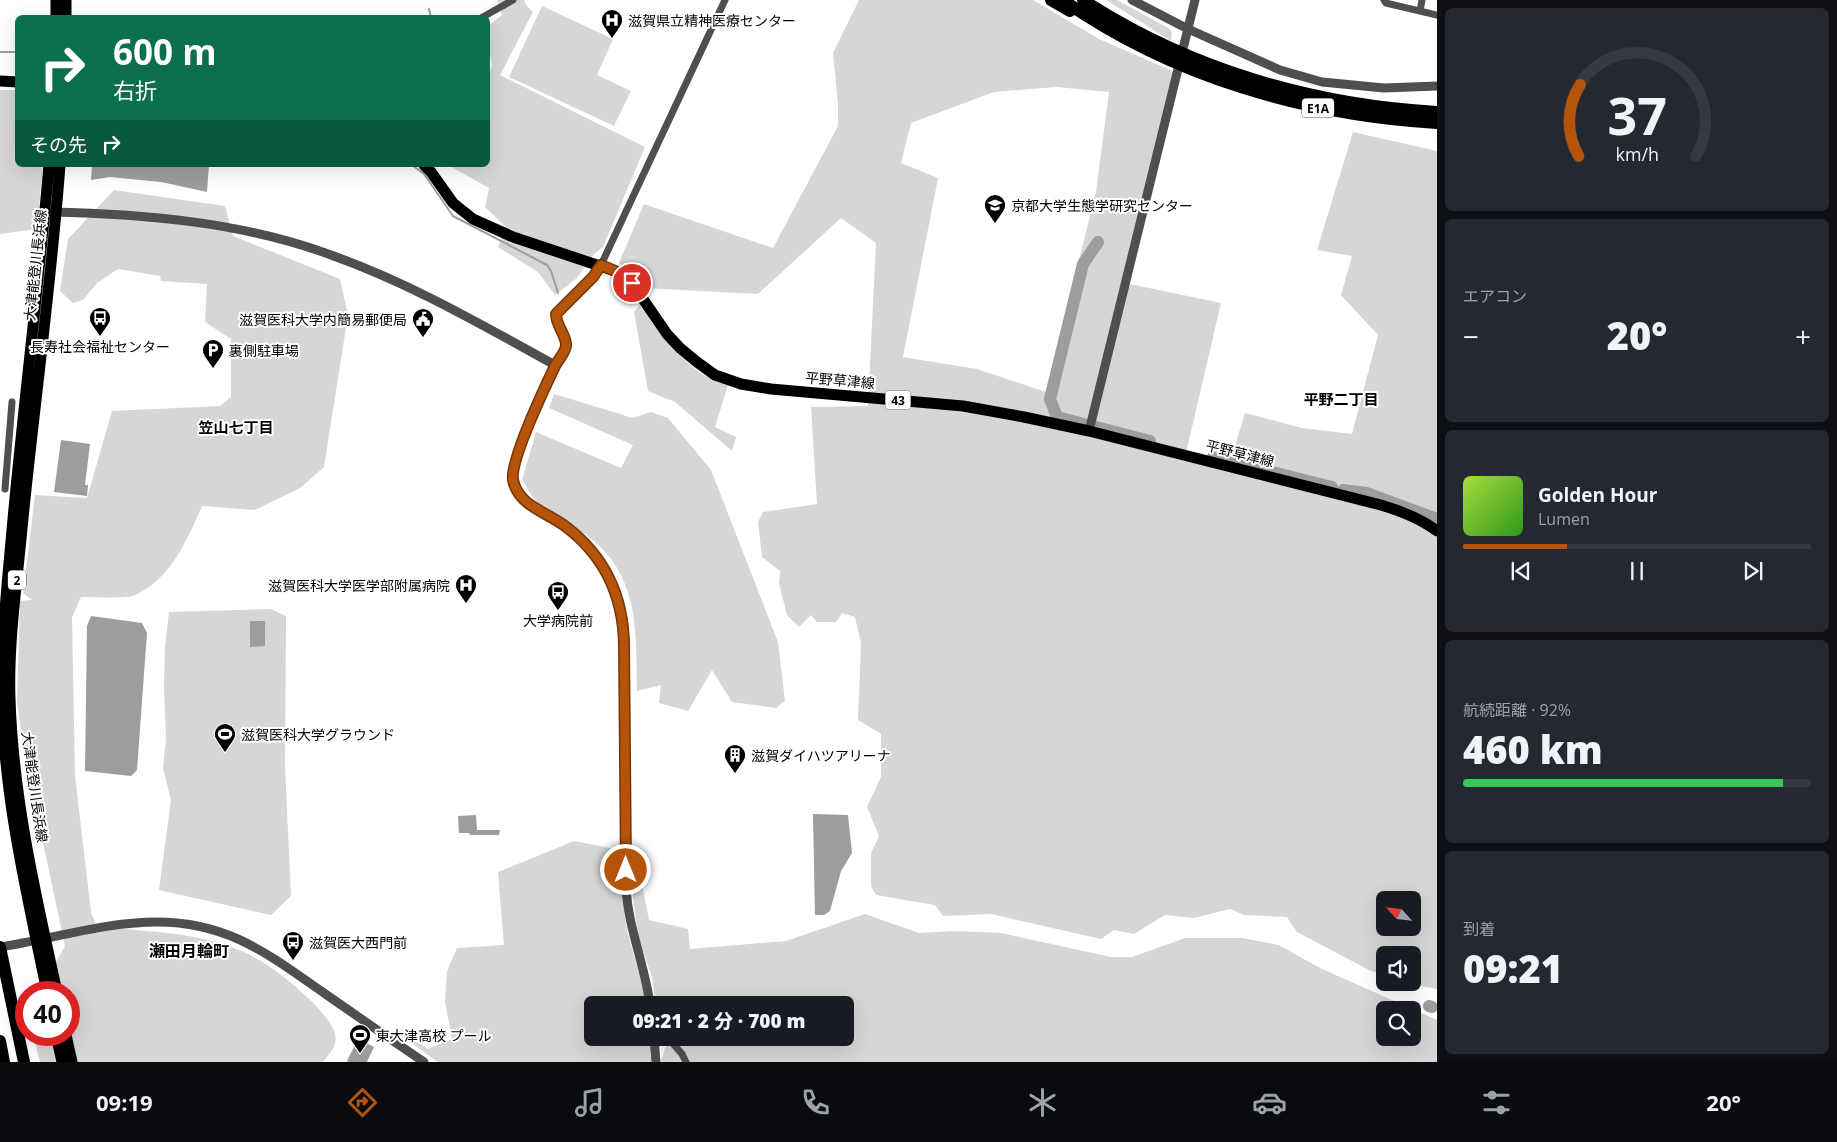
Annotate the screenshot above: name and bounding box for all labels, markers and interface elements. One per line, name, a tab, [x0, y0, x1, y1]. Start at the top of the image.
hospital icon: 滋賀県立精神医療センター	[600, 8, 624, 39]
place label: 滋賀県立精神医療センター	[628, 11, 796, 30]
text: 600 m	[113, 28, 217, 75]
icon: right	[30, 35, 95, 100]
text: 右折	[113, 75, 157, 105]
text: 37	[1607, 79, 1667, 150]
road number: E1A	[1302, 99, 1334, 118]
icon: right	[97, 130, 125, 158]
text: その先	[30, 132, 87, 158]
text: km/h	[1615, 142, 1659, 166]
school or university icon: 京都大学生態学研究センター	[983, 193, 1007, 224]
place label: 京都大学生態学研究センター	[1011, 196, 1193, 215]
street label: 大津能登川長浜線	[20, 208, 50, 322]
pin	[611, 262, 653, 304]
icon: arrive	[618, 269, 646, 297]
text: エアコン	[1463, 285, 1527, 307]
bus stop icon: 長寿社会福祉センター	[88, 306, 112, 337]
public building icon: 滋賀医科大学内簡易郵便局	[411, 307, 435, 338]
text: 20°	[1607, 309, 1667, 361]
place label: 滋賀医科大学内簡易郵便局	[239, 310, 407, 329]
text: −	[1463, 317, 1479, 355]
text: +	[1795, 317, 1811, 355]
place label: 長寿社会福祉センター	[30, 337, 170, 356]
parking icon: 裏側駐車場	[201, 338, 225, 369]
place label: 裏側駐車場	[229, 341, 299, 360]
street label: 平野草津線	[804, 367, 876, 393]
district label: 平野二丁目	[1303, 389, 1379, 409]
road number: 43	[886, 390, 910, 410]
district label: 笠山七丁目	[198, 417, 274, 437]
street label: 平野草津線	[1204, 435, 1276, 471]
text: Golden Hour	[1538, 482, 1657, 508]
text: Lumen	[1538, 508, 1590, 530]
icon: previous	[1507, 557, 1535, 585]
icon: pause	[1623, 557, 1651, 585]
icon: next	[1739, 557, 1767, 585]
road number: 2	[8, 570, 26, 590]
hospital icon: 滋賀医科大学医学部附属病院	[454, 573, 478, 604]
place label: 滋賀医科大学医学部附属病院	[268, 576, 450, 595]
bus stop icon: 大学病院前	[546, 580, 570, 611]
place label: 大学病院前	[523, 611, 593, 630]
text: 航続距離 · 92%	[1463, 699, 1571, 721]
sports icon: 滋賀医科大学グラウンド	[213, 722, 237, 753]
text: 460 km	[1463, 723, 1603, 775]
place label: 滋賀医科大学グラウンド	[241, 725, 395, 744]
street label: 大津能登川長浜線	[18, 730, 52, 844]
building icon: 滋賀ダイハツアリーナ	[723, 743, 747, 774]
place label: 滋賀ダイハツアリーナ	[751, 746, 891, 765]
position arrow	[599, 843, 651, 895]
north arrow	[1376, 891, 1421, 936]
map controls	[1376, 891, 1421, 1046]
text: 到着	[1463, 918, 1495, 940]
bus stop icon: 滋賀医大西門前	[281, 930, 305, 961]
place label: 滋賀医大西門前	[309, 933, 407, 952]
district label: 瀬田月輪町	[149, 940, 229, 962]
text: 09:21	[1463, 942, 1563, 994]
button: sound	[1376, 946, 1421, 991]
speed limit sign: 40	[15, 981, 80, 1046]
button: search	[1376, 1001, 1421, 1046]
text: 09:21 · 2 分 · 700 m	[632, 1008, 806, 1034]
sports icon: 東大津高校 プール	[348, 1023, 372, 1054]
place label: 東大津高校 プール	[376, 1026, 492, 1045]
icon: directions	[345, 1085, 380, 1120]
icon: music	[572, 1085, 607, 1120]
icon: phone	[798, 1085, 833, 1120]
icon: climate	[1025, 1085, 1060, 1120]
icon: car	[1252, 1085, 1287, 1120]
icon: filters	[1479, 1085, 1514, 1120]
text: 09:19	[96, 1087, 153, 1117]
text: 20°	[1706, 1087, 1741, 1117]

